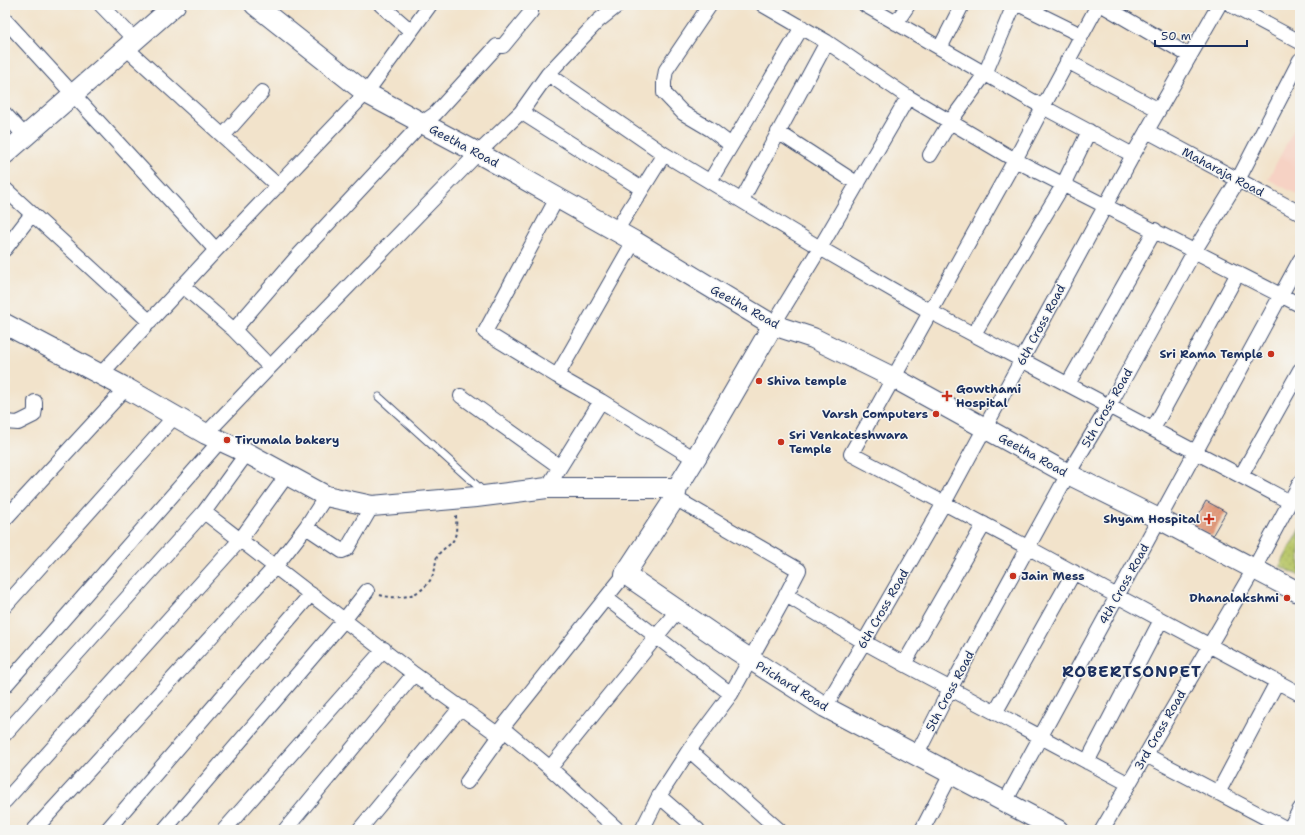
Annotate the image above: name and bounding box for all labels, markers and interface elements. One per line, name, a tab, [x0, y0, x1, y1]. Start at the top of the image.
scale bar	[1155, 22, 1247, 48]
text: 50 m	[1161, 28, 1191, 44]
street label: Geetha Road	[426, 121, 502, 171]
street label: Maharaja Road	[1179, 144, 1267, 201]
street label: Geetha Road	[708, 281, 783, 333]
street label: 6th Cross Road	[1013, 281, 1069, 368]
place label: Sri Rama Temple	[1159, 346, 1263, 362]
marker: Sri Rama Temple	[1266, 349, 1276, 359]
street label: 5th Cross Road	[1078, 365, 1136, 451]
place label: Shiva temple	[767, 373, 847, 389]
marker: Shiva temple	[754, 376, 764, 386]
place label: Gowthami Hospital	[956, 381, 1021, 411]
marker: Gowthami Hospital	[941, 390, 953, 402]
place label: Varsh Computers	[822, 406, 928, 422]
marker: Varsh Computers	[931, 409, 941, 419]
place label: Sri Venkateshwara Temple	[789, 427, 909, 457]
street label: Geetha Road	[996, 429, 1071, 481]
place label: Tirumala bakery	[235, 432, 339, 448]
marker: Tirumala bakery	[222, 435, 232, 445]
marker: Sri Venkateshwara Temple	[776, 437, 786, 447]
place label: Shyam Hospital	[1103, 511, 1200, 527]
marker: Shyam Hospital	[1203, 513, 1215, 525]
street label: 4th Cross Road	[1095, 540, 1153, 627]
street label: 6th Cross Road	[854, 566, 913, 652]
place label: Jain Mess	[1021, 568, 1085, 584]
marker: Jain Mess	[1008, 571, 1018, 581]
place label: Dhanalakshmi	[1189, 590, 1279, 606]
marker: Dhanalakshmi	[1282, 593, 1292, 603]
street label: 5th Cross Road	[922, 648, 978, 734]
street label: Prichard Road	[753, 657, 832, 715]
district label: ROBERTSONPET	[1062, 661, 1202, 682]
street label: 3rd Cross Road	[1131, 687, 1190, 773]

